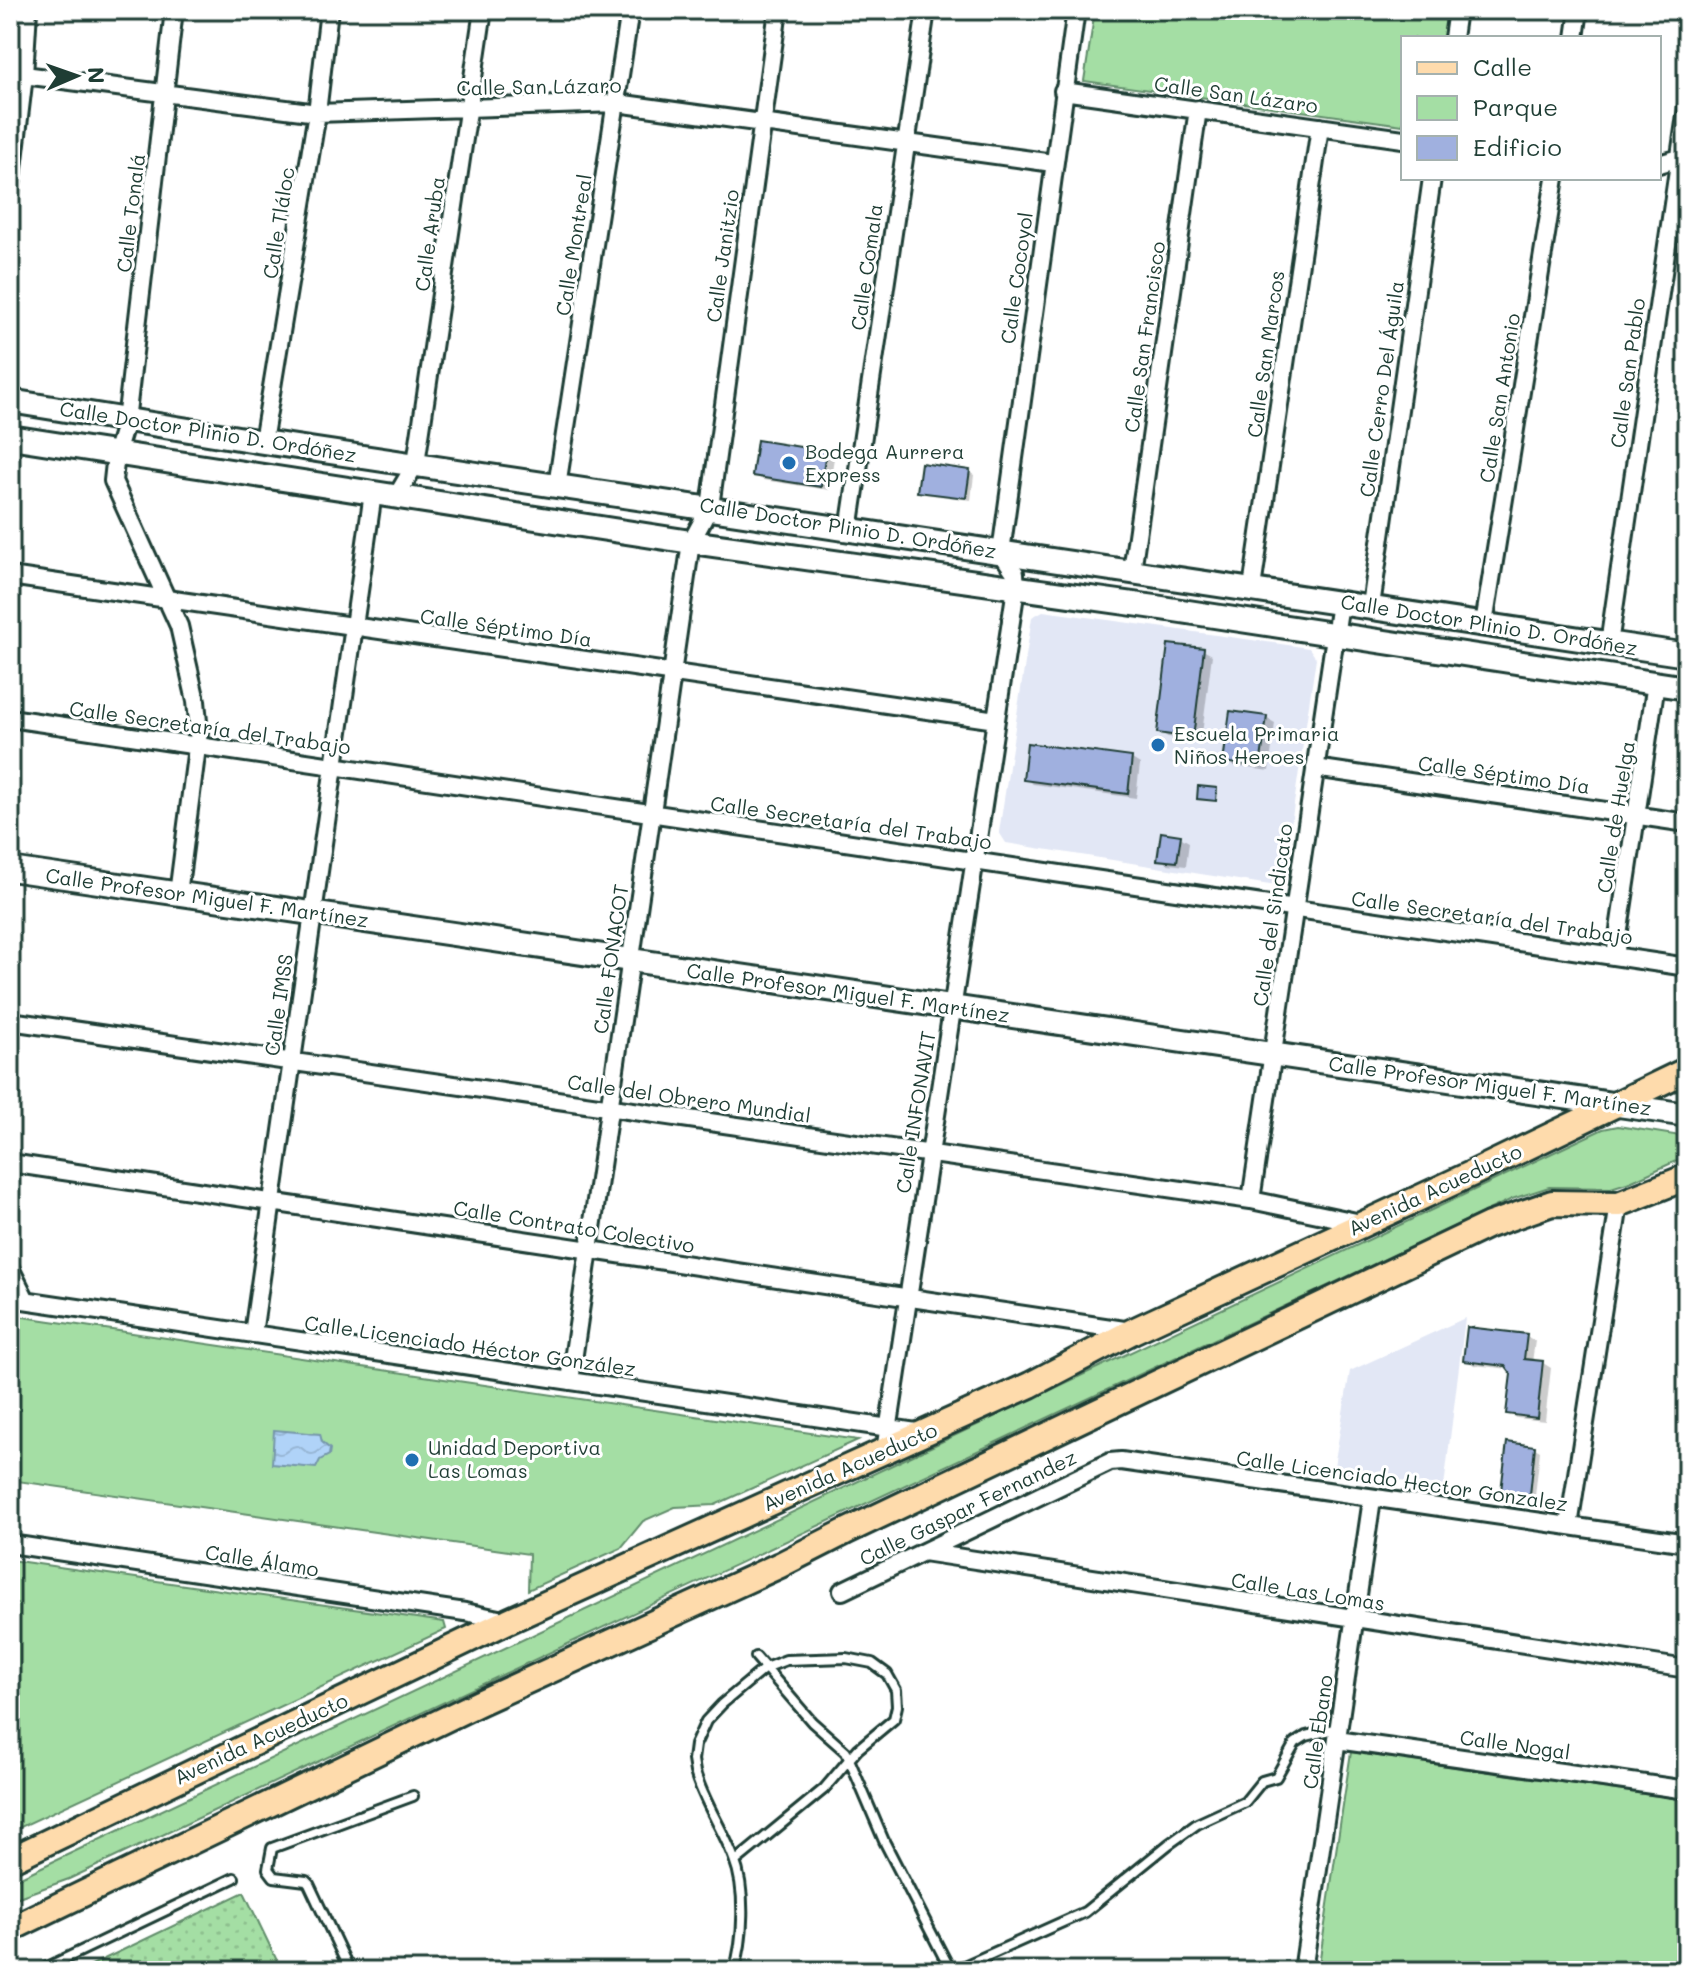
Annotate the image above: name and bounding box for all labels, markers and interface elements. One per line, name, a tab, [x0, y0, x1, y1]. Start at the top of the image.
north arrow	[36, 36, 116, 116]
legend	[1401, 36, 1661, 180]
text: Calle	[1473, 51, 1532, 82]
text: N	[82, 66, 111, 84]
street label: Calle San Lázaro	[1153, 70, 1320, 118]
street label: Calle San Lázaro	[456, 72, 622, 100]
text: Parque	[1473, 91, 1558, 122]
text: Edificio	[1473, 131, 1562, 162]
street label: Calle Tonalá	[110, 152, 150, 274]
street label: Calle Tláloc	[256, 165, 300, 281]
street label: Calle Montreal	[549, 172, 597, 318]
street label: Calle Aruba	[408, 175, 450, 293]
street label: Calle Janitzio	[700, 188, 744, 324]
street label: Calle Comala	[844, 202, 888, 332]
street label: Calle Cocoyol	[994, 210, 1038, 345]
street label: Calle San Francisco	[1118, 239, 1170, 434]
street label: Calle San Marcos	[1240, 269, 1290, 439]
street label: Calle Cerro Del Águila	[1353, 279, 1409, 499]
street label: Calle San Pablo	[1604, 296, 1650, 449]
street label: Calle San Antonio	[1473, 311, 1525, 485]
street label: Calle Doctor Plinio D. Ordóñez	[58, 395, 358, 467]
place label: Bodega Aurrera Express	[805, 438, 965, 487]
marker: Bodega Aurrera Express	[780, 454, 798, 472]
street label: Calle Doctor Plinio D. Ordóñez	[698, 491, 998, 563]
street label: Calle Doctor Plinio D. Ordóñez	[1339, 588, 1639, 660]
street label: Calle Séptimo Día	[419, 602, 594, 652]
street label: Calle Secretaría del Trabajo	[68, 694, 353, 760]
place label: Escuela Primaria Niños Heroes	[1174, 720, 1340, 769]
marker: Escuela Primaria Niños Heroes	[1149, 736, 1167, 754]
street label: Calle de Huelga	[1590, 739, 1640, 895]
street label: Calle Séptimo Día	[1417, 749, 1592, 799]
street label: Calle Secretaría del Trabajo	[709, 789, 994, 855]
street label: Calle del Sindicato	[1246, 822, 1298, 1008]
street label: Calle Profesor Miguel F. Martínez	[44, 861, 370, 933]
street label: Calle FONACOT	[587, 882, 633, 1036]
street label: Calle Secretaría del Trabajo	[1350, 884, 1635, 950]
street label: Calle IMSS	[258, 952, 298, 1058]
street label: Calle Profesor Miguel F. Martínez	[685, 956, 1011, 1028]
street label: Calle INFONAVIT	[889, 1029, 941, 1195]
street label: Calle Profesor Miguel F. Martínez	[1327, 1049, 1653, 1121]
street label: Calle del Obrero Mundial	[566, 1068, 813, 1128]
street label: Avenida Acueducto	[1344, 1137, 1526, 1241]
street label: Calle Contrato Colectivo	[452, 1194, 697, 1258]
street label: Calle Licenciado Héctor González	[303, 1309, 637, 1381]
street label: Avenida Acueducto	[758, 1416, 941, 1516]
place label: Unidad Deportiva Las Lomas	[428, 1434, 601, 1483]
street label: Calle Gaspar Fernandez	[855, 1443, 1080, 1571]
street label: Calle Licenciado Hector Gonzalez	[1235, 1444, 1569, 1516]
marker: Unidad Deportiva Las Lomas	[403, 1451, 421, 1469]
street label: Calle Álamo	[203, 1538, 321, 1582]
street label: Calle Las Lomas	[1229, 1566, 1387, 1616]
street label: Calle Ebano	[1296, 1673, 1338, 1791]
street label: Avenida Acueducto	[170, 1686, 352, 1790]
street label: Calle Nogal	[1458, 1723, 1572, 1765]

